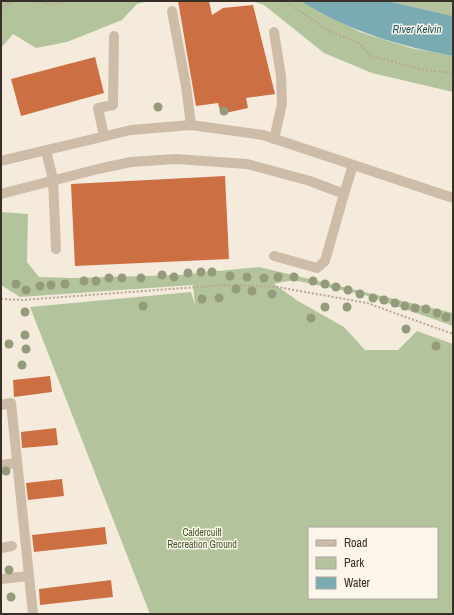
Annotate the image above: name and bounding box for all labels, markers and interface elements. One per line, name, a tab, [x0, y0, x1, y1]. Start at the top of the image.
water label: River Kelvin	[392, 22, 442, 36]
park label: Caldercuilt Recreation Ground	[167, 526, 237, 551]
legend	[308, 527, 438, 599]
text: Road	[344, 535, 368, 551]
text: Park	[344, 555, 364, 571]
text: Water	[344, 575, 371, 591]

